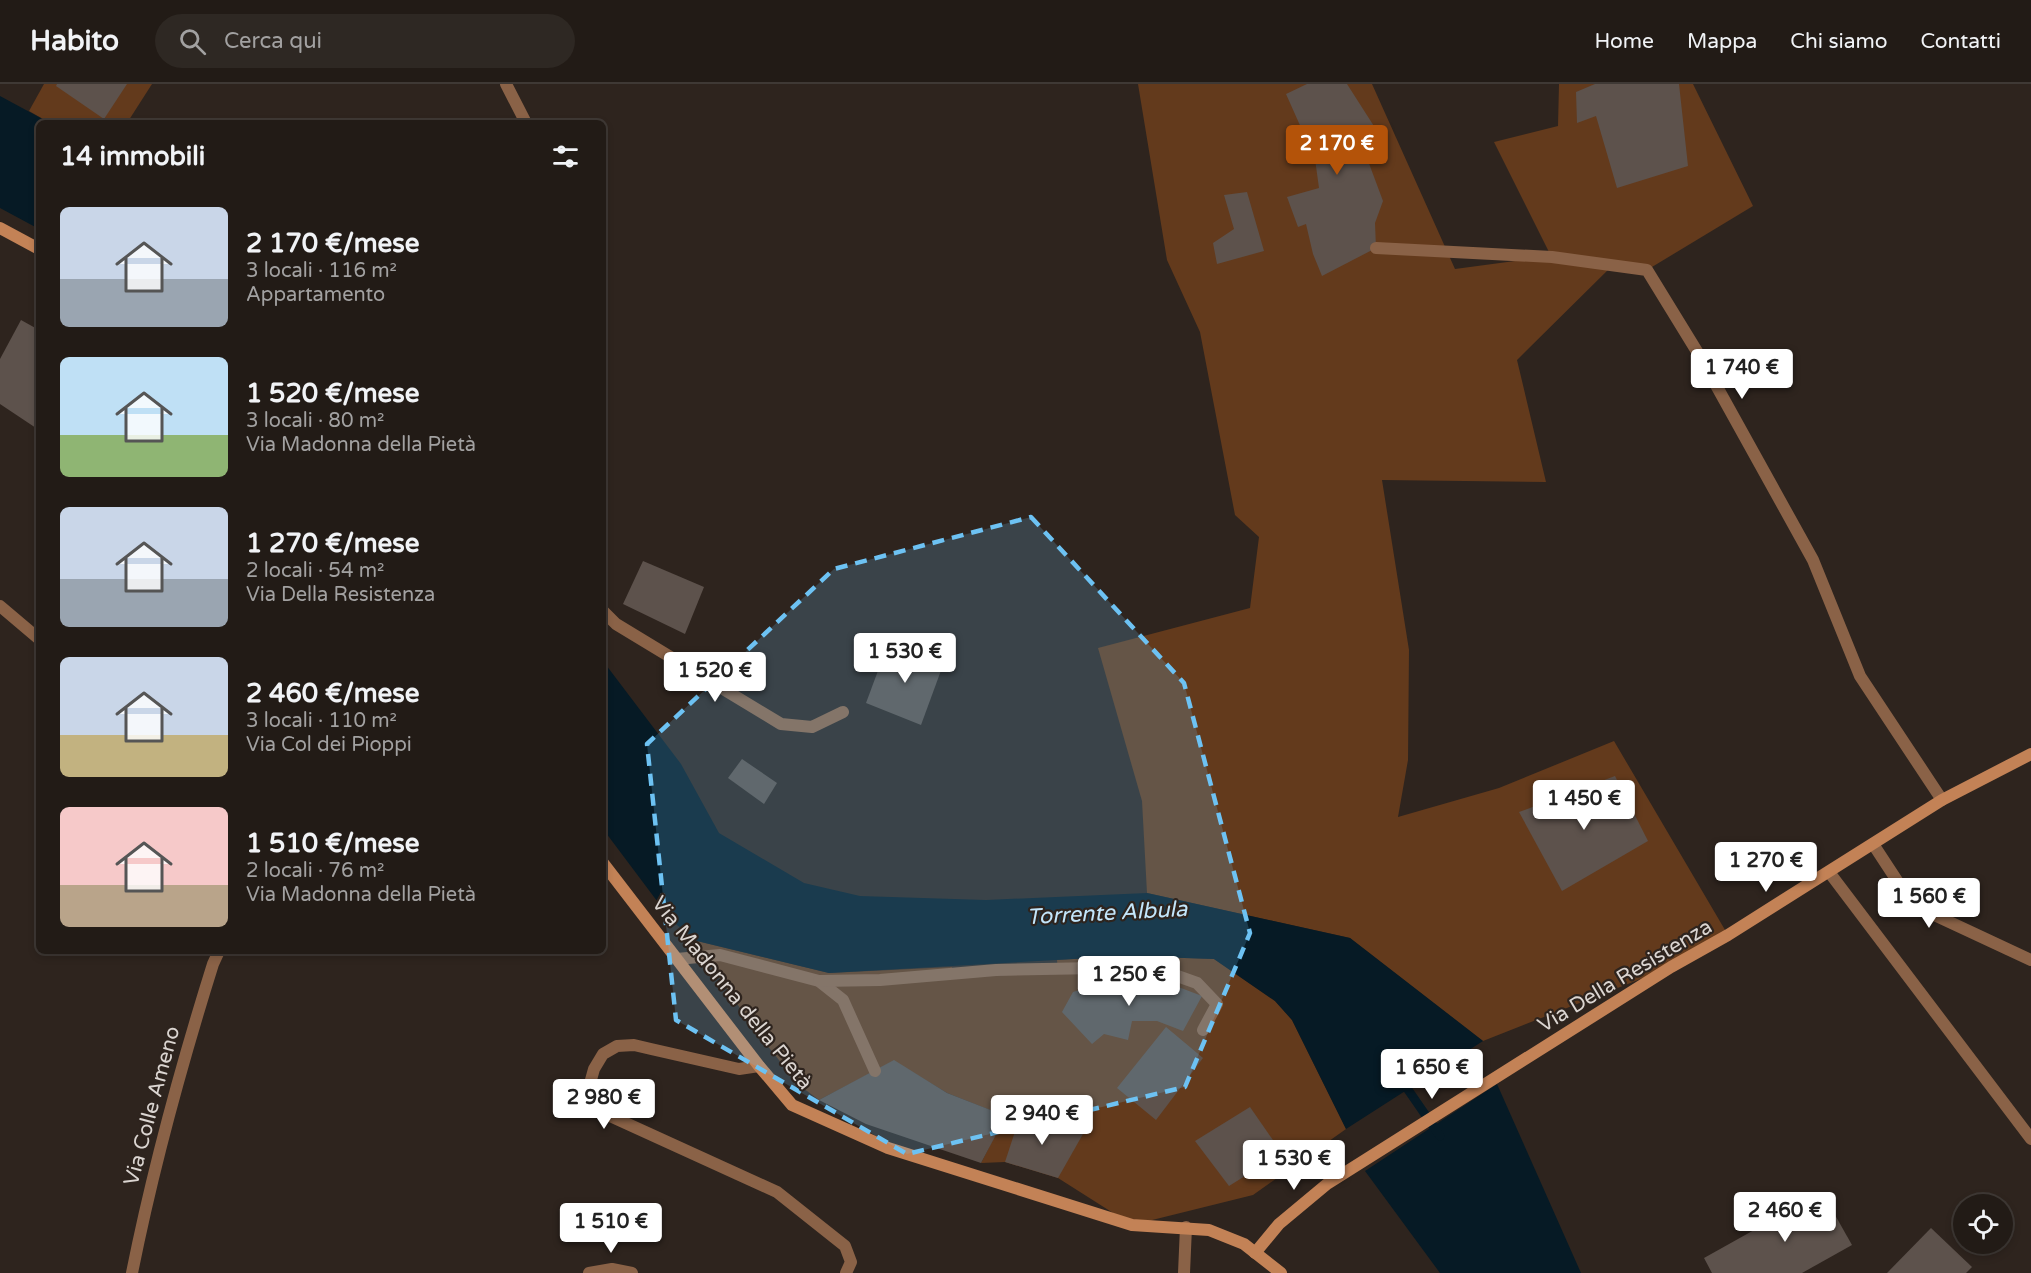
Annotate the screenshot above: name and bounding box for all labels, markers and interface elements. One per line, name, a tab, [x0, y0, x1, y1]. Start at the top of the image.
search box	[155, 14, 575, 68]
text: Habito	[30, 24, 119, 58]
icon: search	[176, 25, 209, 58]
text: Cerca qui	[224, 28, 322, 54]
text: Home	[1594, 29, 1654, 54]
text: Mappa	[1687, 29, 1757, 54]
text: Chi siamo	[1790, 29, 1888, 54]
text: Contatti	[1921, 29, 2001, 54]
pin: 2 170 €	[1282, 125, 1392, 176]
text: 2 170 €	[1300, 132, 1374, 156]
icon: filters	[549, 140, 582, 173]
text: 14 immobili	[60, 141, 205, 172]
text: 2 170 €/mese	[246, 228, 419, 259]
icon: home	[108, 231, 180, 303]
text: 3 locali · 116 m²	[246, 259, 397, 283]
text: Appartamento	[246, 283, 385, 307]
pin: 1 740 €	[1687, 349, 1797, 400]
text: 1 740 €	[1705, 356, 1779, 380]
text: 1 520 €/mese	[246, 378, 419, 409]
icon: home	[108, 381, 180, 453]
text: 3 locali · 80 m²	[246, 409, 384, 433]
text: Via Madonna della Pietà	[246, 433, 476, 457]
text: 1 270 €/mese	[246, 528, 419, 559]
icon: home	[108, 531, 180, 603]
text: 2 locali · 54 m²	[246, 559, 384, 583]
text: Via Della Resistenza	[246, 583, 435, 607]
pin: 1 530 €	[850, 633, 960, 684]
text: 1 530 €	[868, 640, 942, 664]
pin: 1 520 €	[660, 652, 770, 703]
text: 1 520 €	[678, 659, 752, 683]
text: 2 460 €/mese	[246, 678, 419, 709]
icon: home	[108, 681, 180, 753]
text: 3 locali · 110 m²	[246, 709, 397, 733]
text: Via Col dei Pioppi	[246, 733, 412, 757]
pin: 1 450 €	[1529, 780, 1639, 831]
text: 1 450 €	[1547, 787, 1621, 811]
text: 1 510 €/mese	[246, 828, 419, 859]
icon: home	[108, 831, 180, 903]
pin: 1 270 €	[1711, 842, 1821, 893]
text: 1 270 €	[1729, 849, 1803, 873]
text: 2 locali · 76 m²	[246, 859, 384, 883]
pin: 1 560 €	[1874, 878, 1984, 929]
text: Via Madonna della Pietà	[246, 883, 476, 907]
text: 1 560 €	[1892, 885, 1966, 909]
street label: Via Madonna della Pietà	[646, 891, 818, 1095]
water label: Torrente Albula	[1026, 896, 1189, 930]
street label: Via Della Resistenza	[1533, 914, 1717, 1038]
pin: 1 250 €	[1074, 956, 1184, 1007]
text: 1 250 €	[1092, 963, 1166, 987]
street label: Via Colle Ameno	[119, 1024, 185, 1188]
pin: 1 650 €	[1377, 1049, 1487, 1100]
text: 1 650 €	[1395, 1056, 1469, 1080]
pin: 2 980 €	[549, 1079, 659, 1130]
text: 2 980 €	[567, 1086, 641, 1110]
pin: 2 940 €	[987, 1095, 1097, 1146]
text: 2 940 €	[1005, 1102, 1079, 1126]
pin: 1 530 €	[1239, 1140, 1349, 1191]
text: 1 530 €	[1257, 1147, 1331, 1171]
pin: 2 460 €	[1730, 1192, 1840, 1243]
map controls	[1953, 1194, 2013, 1254]
button: locate	[1953, 1194, 2013, 1254]
text: 2 460 €	[1748, 1199, 1822, 1223]
pin: 1 510 €	[556, 1203, 666, 1254]
text: 1 510 €	[574, 1210, 648, 1234]

